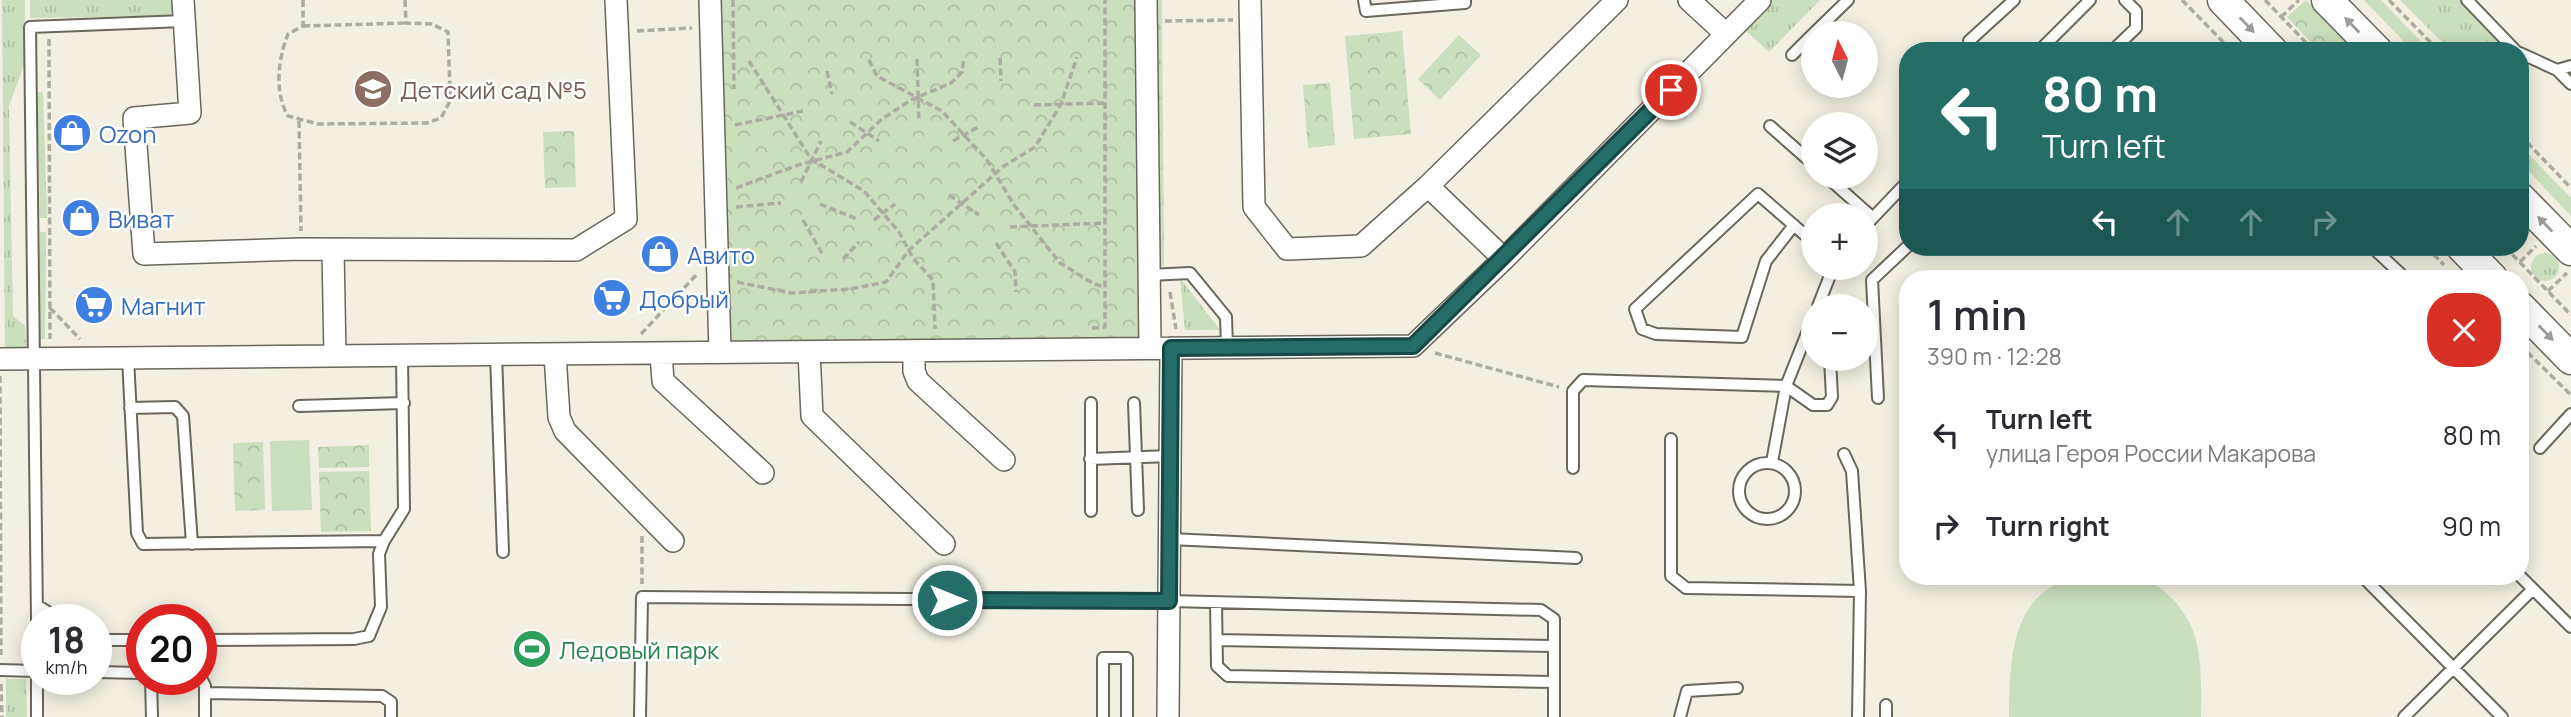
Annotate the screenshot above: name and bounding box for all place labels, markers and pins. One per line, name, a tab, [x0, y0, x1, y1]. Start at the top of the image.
pin	[1641, 60, 1701, 120]
school or university icon: Детский сад №5	[352, 68, 394, 110]
place label: Детский сад №5	[400, 73, 587, 106]
shop icon: Ozon	[51, 112, 93, 154]
place label: Ozon	[99, 117, 157, 150]
shop icon: Виват	[60, 197, 102, 239]
place label: Виват	[108, 202, 175, 235]
shop icon: Авито	[639, 233, 681, 275]
place label: Авито	[687, 238, 755, 271]
supermarket icon: Добрый	[591, 277, 633, 319]
place label: Добрый	[639, 282, 729, 315]
supermarket icon: Магнит	[73, 284, 115, 326]
place label: Магнит	[121, 289, 206, 322]
sports icon: Ледовый парк	[511, 628, 553, 670]
place label: Ледовый парк	[559, 633, 720, 666]

